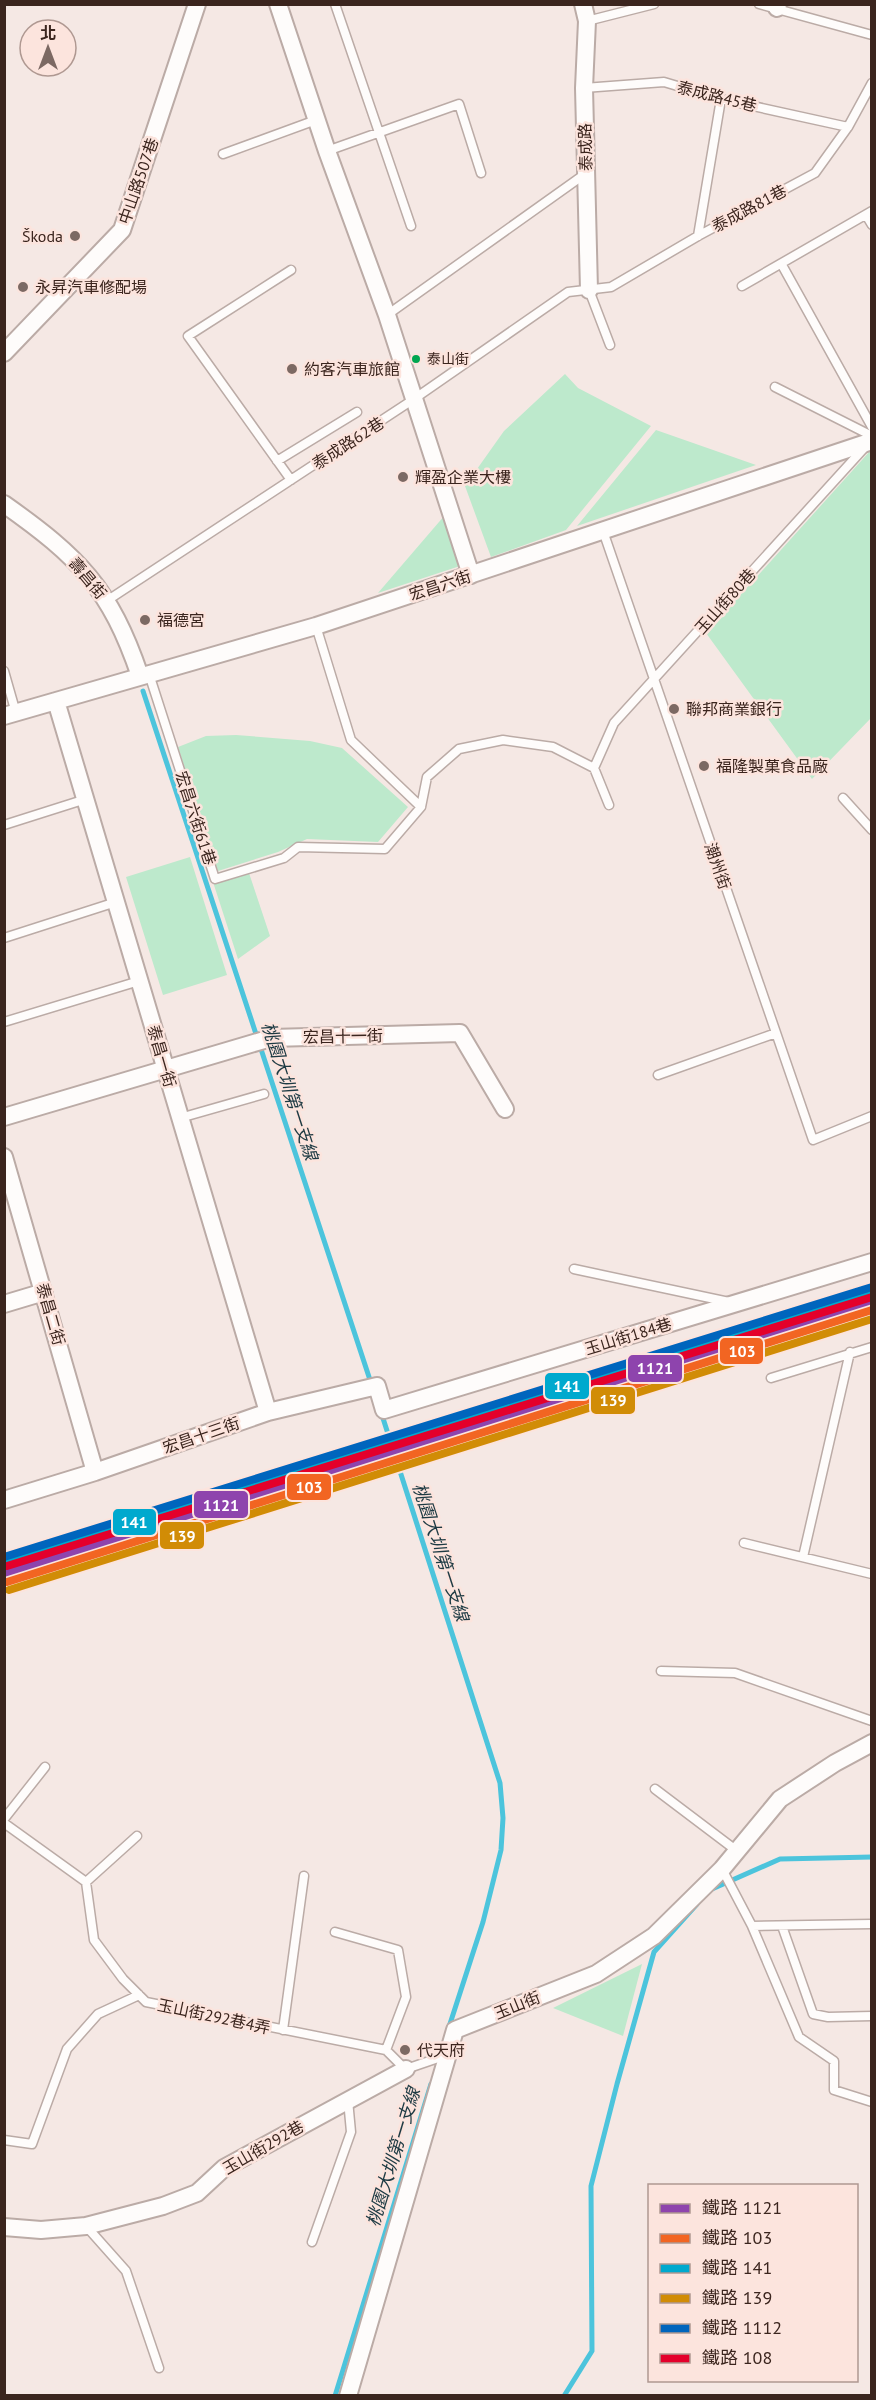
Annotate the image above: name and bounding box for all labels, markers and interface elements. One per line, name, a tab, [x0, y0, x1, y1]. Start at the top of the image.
north arrow	[18, 18, 78, 78]
text: 北	[40, 23, 56, 43]
street label: 泰成路45巷	[675, 76, 759, 116]
street label: 泰成路	[575, 123, 595, 171]
street label: 中山路507巷	[114, 135, 162, 227]
street label: 泰成路81巷	[708, 180, 790, 236]
place label: Škoda	[22, 226, 63, 246]
marker: Škoda	[68, 229, 82, 243]
place label: 永昇汽車修配場	[35, 277, 147, 297]
marker: 永昇汽車修配場	[16, 280, 30, 294]
place label: 泰山街	[427, 350, 469, 368]
marker: 泰山街	[410, 353, 422, 365]
place label: 約客汽車旅館	[304, 359, 400, 379]
marker: 約客汽車旅館	[285, 362, 299, 376]
street label: 泰成路62巷	[308, 412, 388, 474]
place label: 輝盈企業大樓	[415, 467, 511, 487]
marker: 輝盈企業大樓	[396, 470, 410, 484]
street label: 壽昌街	[65, 553, 111, 603]
street label: 玉山街80巷	[690, 564, 760, 638]
street label: 宏昌六街	[406, 566, 474, 604]
place label: 福德宮	[157, 610, 205, 630]
marker: 福德宮	[138, 613, 152, 627]
place label: 聯邦商業銀行	[686, 699, 782, 719]
marker: 聯邦商業銀行	[667, 702, 681, 716]
place label: 福隆製菓食品廠	[716, 756, 828, 776]
marker: 福隆製菓食品廠	[697, 759, 711, 773]
street label: 宏昌六街61巷	[171, 769, 221, 867]
street label: 潮州街	[701, 840, 735, 892]
water label: 桃園大圳第一支線	[257, 1019, 324, 1165]
street label: 泰昌一街	[144, 1022, 180, 1090]
street label: 宏昌十一街	[303, 1025, 383, 1047]
street label: 泰昌二街	[33, 1280, 69, 1348]
street label: 玉山街184巷	[582, 1313, 674, 1359]
line badge: 103	[719, 1337, 764, 1365]
text: 103	[728, 1341, 756, 1361]
line badge: 1121	[627, 1354, 683, 1383]
text: 1121	[637, 1358, 673, 1378]
line badge: 141	[544, 1372, 590, 1400]
text: 141	[553, 1376, 581, 1396]
line badge: 139	[590, 1386, 636, 1415]
text: 139	[599, 1390, 627, 1410]
street label: 宏昌十三街	[160, 1413, 242, 1457]
line badge: 103	[286, 1473, 332, 1501]
text: 103	[295, 1477, 323, 1497]
water label: 桃園大圳第一支線	[408, 1480, 475, 1626]
line badge: 1121	[193, 1490, 249, 1519]
text: 1121	[203, 1495, 239, 1515]
line badge: 141	[112, 1508, 157, 1536]
text: 141	[120, 1512, 148, 1532]
line badge: 139	[159, 1521, 205, 1550]
text: 139	[168, 1526, 196, 1546]
street label: 玉山街	[491, 1987, 543, 2023]
street label: 玉山街292巷4弄	[156, 1994, 272, 2038]
place label: 代天府	[417, 2040, 465, 2060]
marker: 代天府	[398, 2043, 412, 2057]
water label: 桃園大圳第一支線	[361, 2083, 426, 2229]
street label: 玉山街292巷	[219, 2116, 307, 2178]
legend	[648, 2184, 858, 2382]
text: 鐵路 1121	[702, 2196, 782, 2219]
text: 鐵路 103	[702, 2226, 772, 2249]
text: 鐵路 141	[702, 2256, 772, 2279]
text: 鐵路 139	[702, 2286, 772, 2309]
text: 鐵路 1112	[702, 2316, 782, 2339]
text: 鐵路 108	[702, 2346, 772, 2369]

